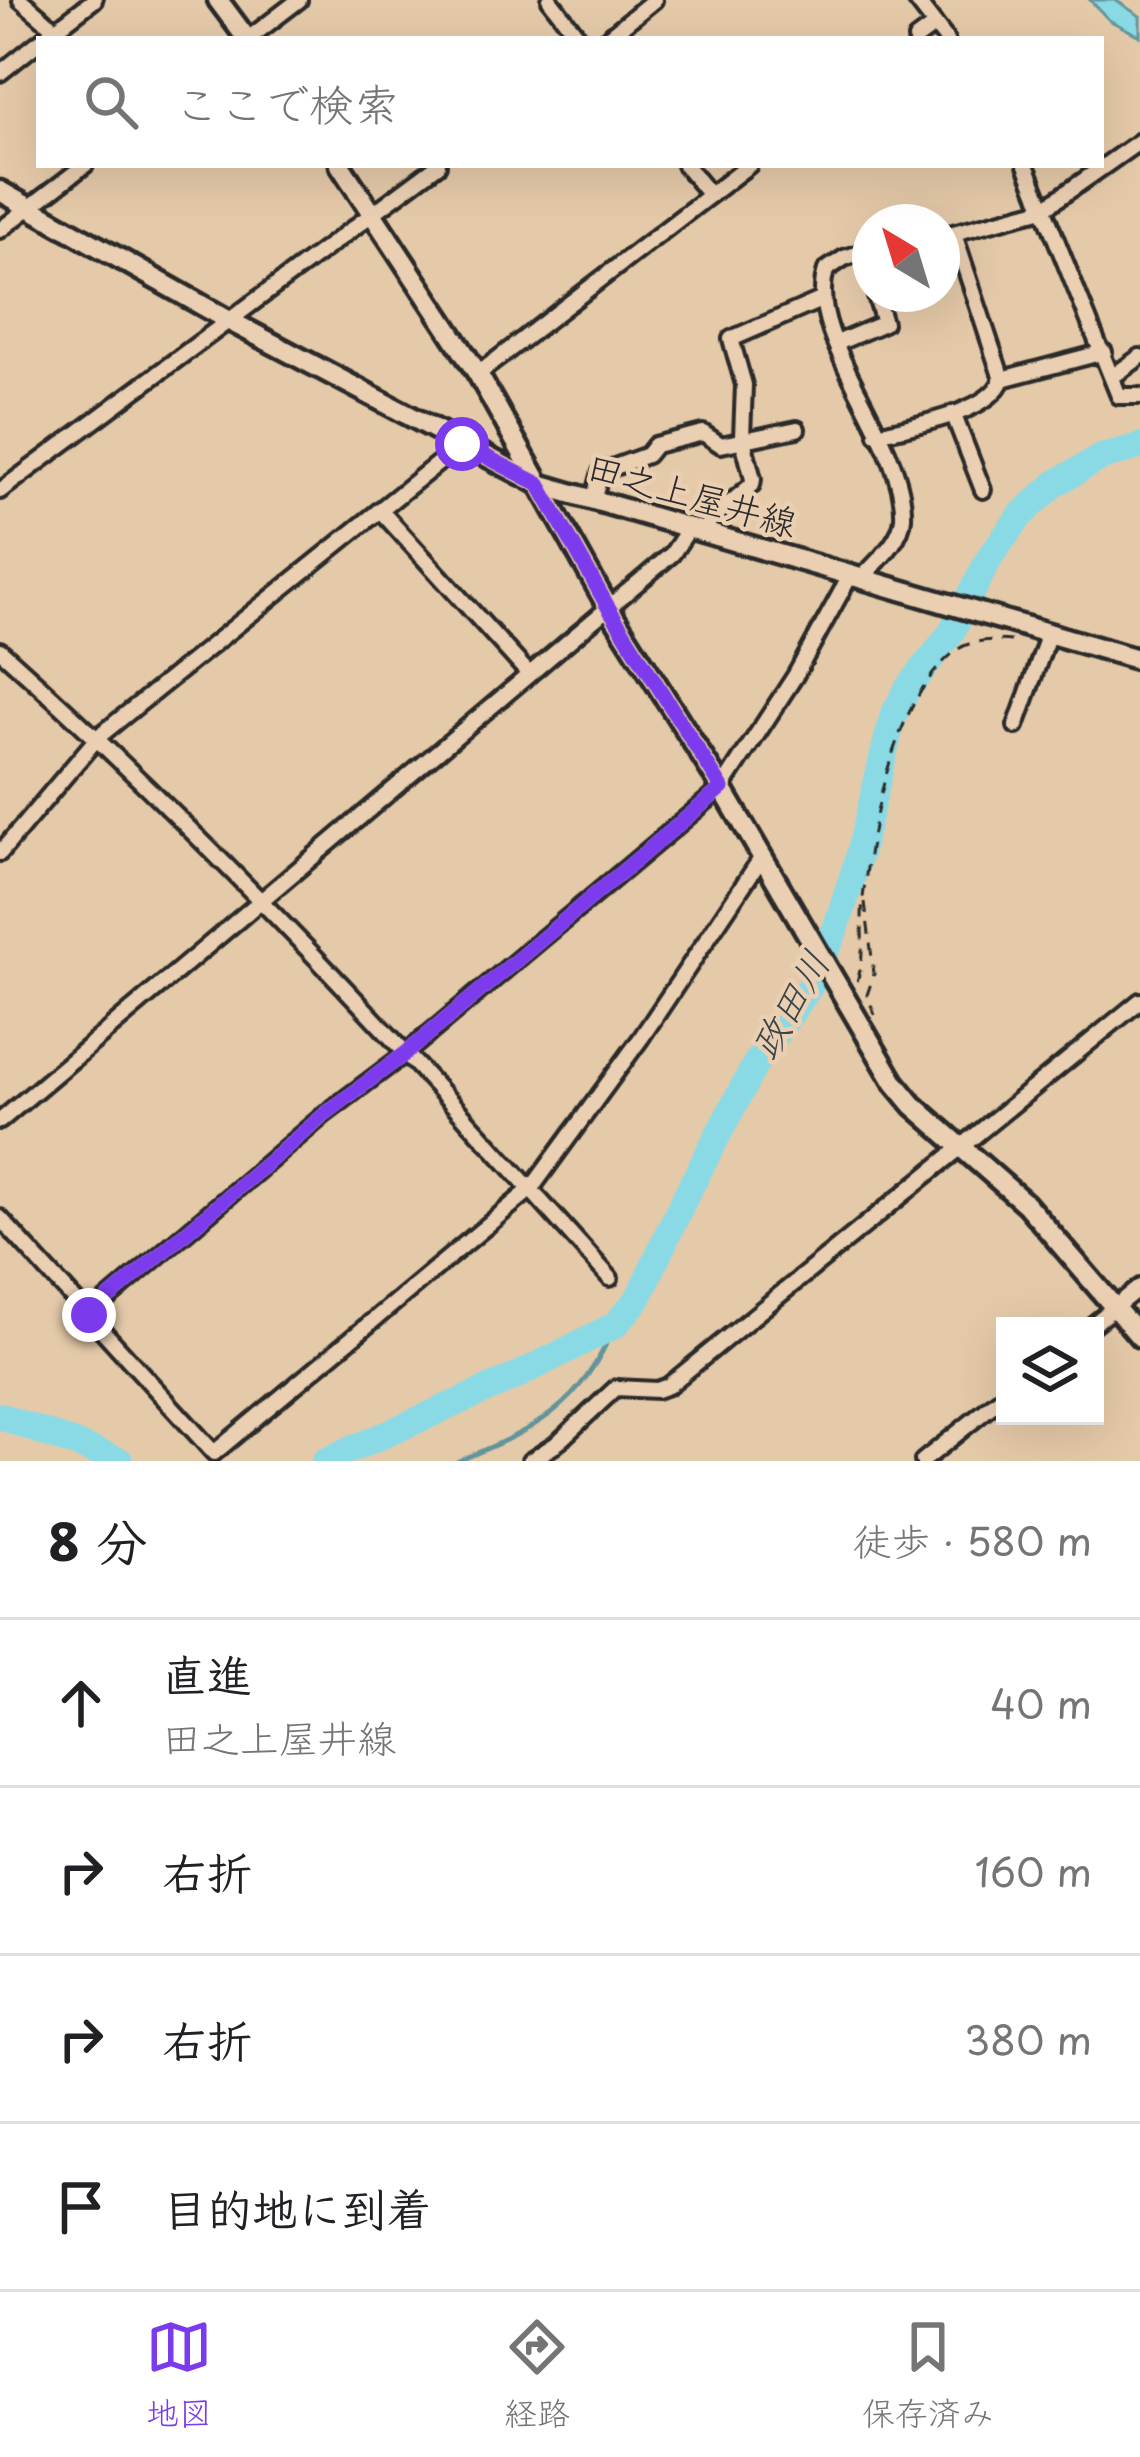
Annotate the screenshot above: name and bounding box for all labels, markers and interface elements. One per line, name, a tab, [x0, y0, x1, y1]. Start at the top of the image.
search box	[36, 36, 1104, 168]
text: ここで検索	[174, 68, 399, 136]
icon: search	[78, 69, 144, 135]
north arrow	[852, 204, 960, 312]
route start	[435, 417, 489, 471]
street label: 田之上屋井線	[581, 437, 804, 549]
water label: 政田川	[733, 938, 843, 1069]
route end	[62, 1288, 116, 1342]
map controls	[996, 1317, 1104, 1425]
button: layers	[996, 1317, 1104, 1425]
text: 8 分	[48, 1501, 147, 1578]
text: 徒歩 · 580 m	[853, 1510, 1092, 1569]
text: 直進	[162, 1639, 252, 1707]
icon: ahead	[48, 1670, 114, 1736]
text: 40 m	[990, 1673, 1092, 1732]
text: 田之上屋井線	[162, 1707, 396, 1766]
text: 右折	[162, 1837, 252, 1905]
icon: right	[48, 1838, 114, 1904]
text: 160 m	[975, 1841, 1092, 1900]
text: 右折	[162, 2005, 252, 2073]
icon: right	[48, 2006, 114, 2072]
text: 380 m	[964, 2009, 1092, 2068]
text: 目的地に到着	[162, 2173, 432, 2241]
icon: arrive	[48, 2174, 114, 2240]
tab: 地図	[146, 2314, 212, 2436]
tab: 経路	[504, 2314, 570, 2436]
tab: 保存済み	[862, 2314, 994, 2436]

